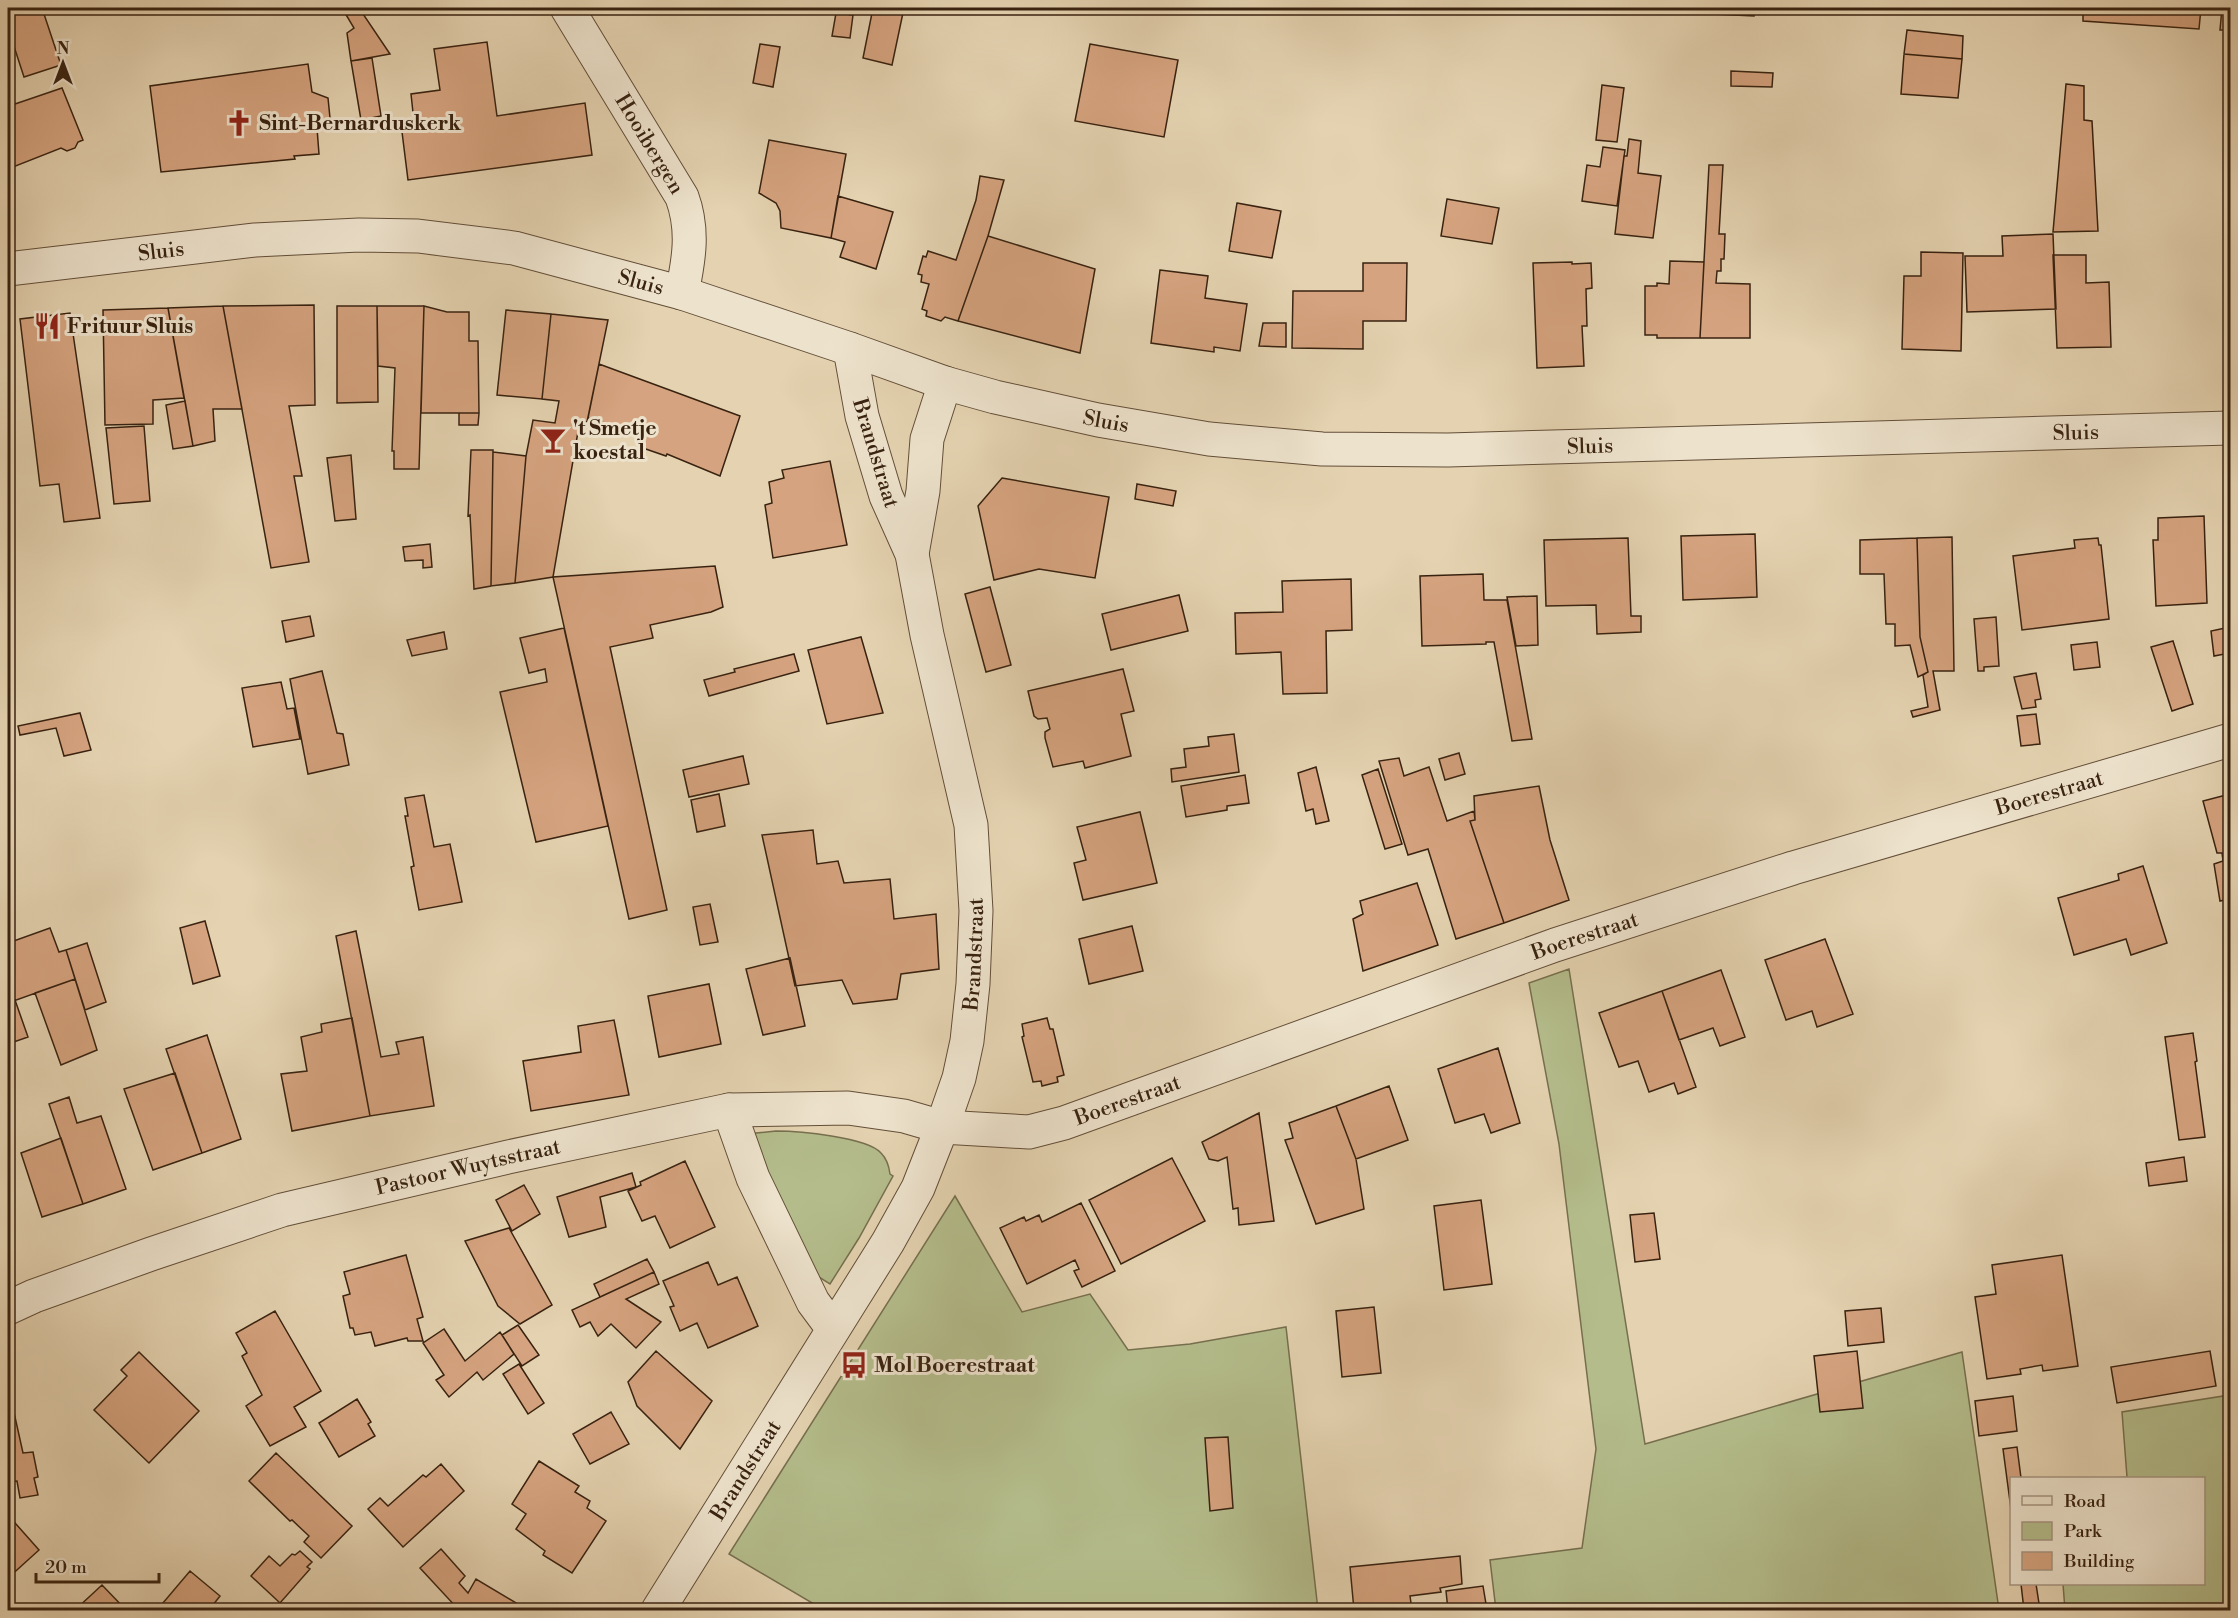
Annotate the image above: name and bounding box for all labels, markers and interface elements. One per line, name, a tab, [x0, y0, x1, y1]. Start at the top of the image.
north arrow	[33, 33, 93, 93]
text: N	[57, 39, 70, 59]
street label: Hooibergen	[608, 89, 689, 200]
church icon: Sint-Bernarduskerk	[224, 108, 254, 138]
place label: Sint-Bernarduskerk	[259, 111, 462, 137]
street label: Sluis	[137, 236, 186, 268]
street label: Sluis	[615, 264, 666, 302]
restaurant icon: Frituur Sluis	[32, 311, 62, 341]
place label: Frituur Sluis	[67, 314, 193, 340]
street label: Brandstraat	[846, 394, 904, 512]
street label: Sluis	[1080, 405, 1131, 439]
place label: 't Smetje koestal	[573, 416, 657, 466]
street label: Sluis	[2052, 420, 2099, 447]
bar icon: 't Smetje koestal	[538, 425, 568, 455]
street label: Sluis	[1566, 433, 1614, 461]
street label: Boerestraat	[1991, 766, 2107, 822]
street label: Brandstraat	[958, 896, 990, 1013]
street label: Boerestraat	[1527, 907, 1642, 967]
street label: Boerestraat	[1070, 1070, 1185, 1133]
street label: Pastoor Wuytsstraat	[373, 1134, 564, 1202]
bus stop icon: Mol Boerestraat	[839, 1350, 869, 1380]
place label: Mol Boerestraat	[874, 1353, 1035, 1379]
street label: Brandstraat	[705, 1415, 788, 1526]
legend	[2010, 1477, 2205, 1585]
text: Road	[2064, 1490, 2107, 1513]
text: Park	[2064, 1520, 2103, 1543]
scale bar	[36, 1546, 159, 1584]
text: Building	[2063, 1550, 2135, 1573]
text: 20 m	[45, 1556, 87, 1579]

